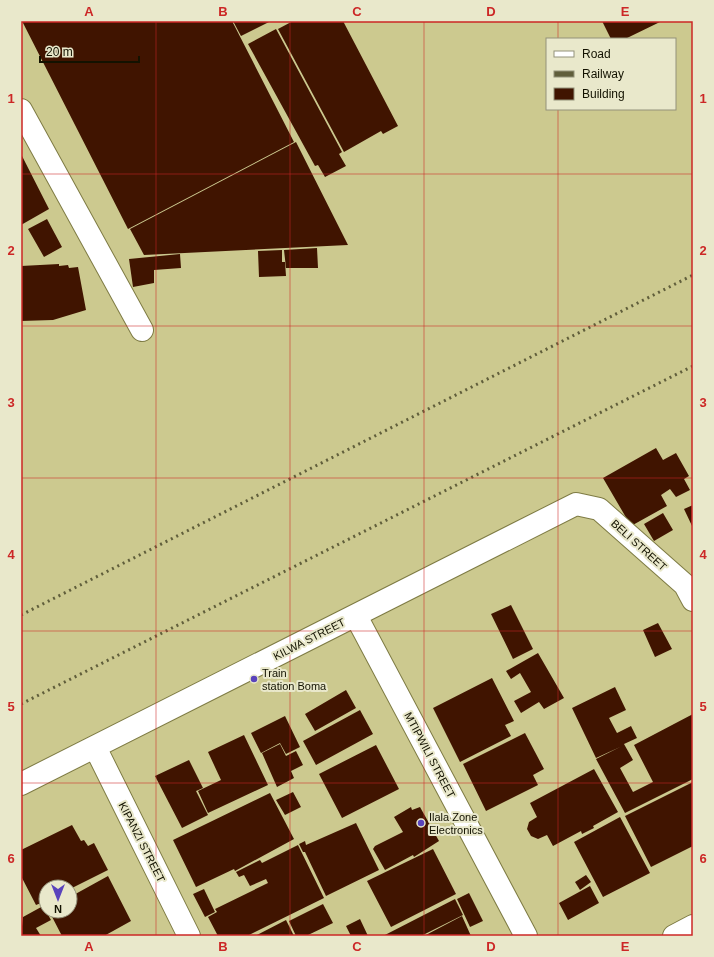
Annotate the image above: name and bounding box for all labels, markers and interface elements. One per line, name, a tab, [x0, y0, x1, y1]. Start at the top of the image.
text: A	[84, 4, 94, 19]
text: B	[218, 4, 228, 19]
text: C	[352, 4, 362, 19]
text: D	[486, 4, 496, 19]
text: E	[621, 4, 630, 19]
scale bar	[40, 38, 139, 64]
legend	[546, 38, 676, 110]
text: 20 m	[46, 45, 73, 59]
text: Road	[582, 47, 611, 61]
text: Railway	[582, 67, 624, 81]
text: Building	[582, 87, 625, 101]
text: 1	[7, 91, 15, 106]
text: 1	[699, 91, 707, 106]
text: 2	[7, 243, 15, 258]
text: 2	[699, 243, 707, 258]
text: 3	[7, 395, 15, 410]
text: 3	[699, 395, 707, 410]
street label: BELI STREET	[609, 517, 669, 573]
text: 4	[7, 547, 15, 562]
text: 4	[699, 547, 707, 562]
street label: KILWA STREET	[271, 616, 347, 662]
place label: Train station Boma	[262, 667, 327, 692]
marker: Train station Boma	[249, 674, 259, 684]
text: 5	[7, 699, 15, 714]
text: 5	[699, 699, 707, 714]
street label: MTIPWILI STREET	[402, 710, 458, 800]
street label: KIPANZI STREET	[117, 800, 168, 884]
place label: Ilala Zone Electronics	[429, 811, 483, 836]
marker: Ilala Zone Electronics	[416, 818, 426, 828]
text: 6	[7, 851, 15, 866]
text: 6	[699, 851, 707, 866]
north arrow	[38, 879, 78, 919]
text: N	[54, 903, 62, 915]
text: A	[84, 939, 94, 954]
text: B	[218, 939, 228, 954]
text: C	[352, 939, 362, 954]
text: D	[486, 939, 496, 954]
text: E	[621, 939, 630, 954]

